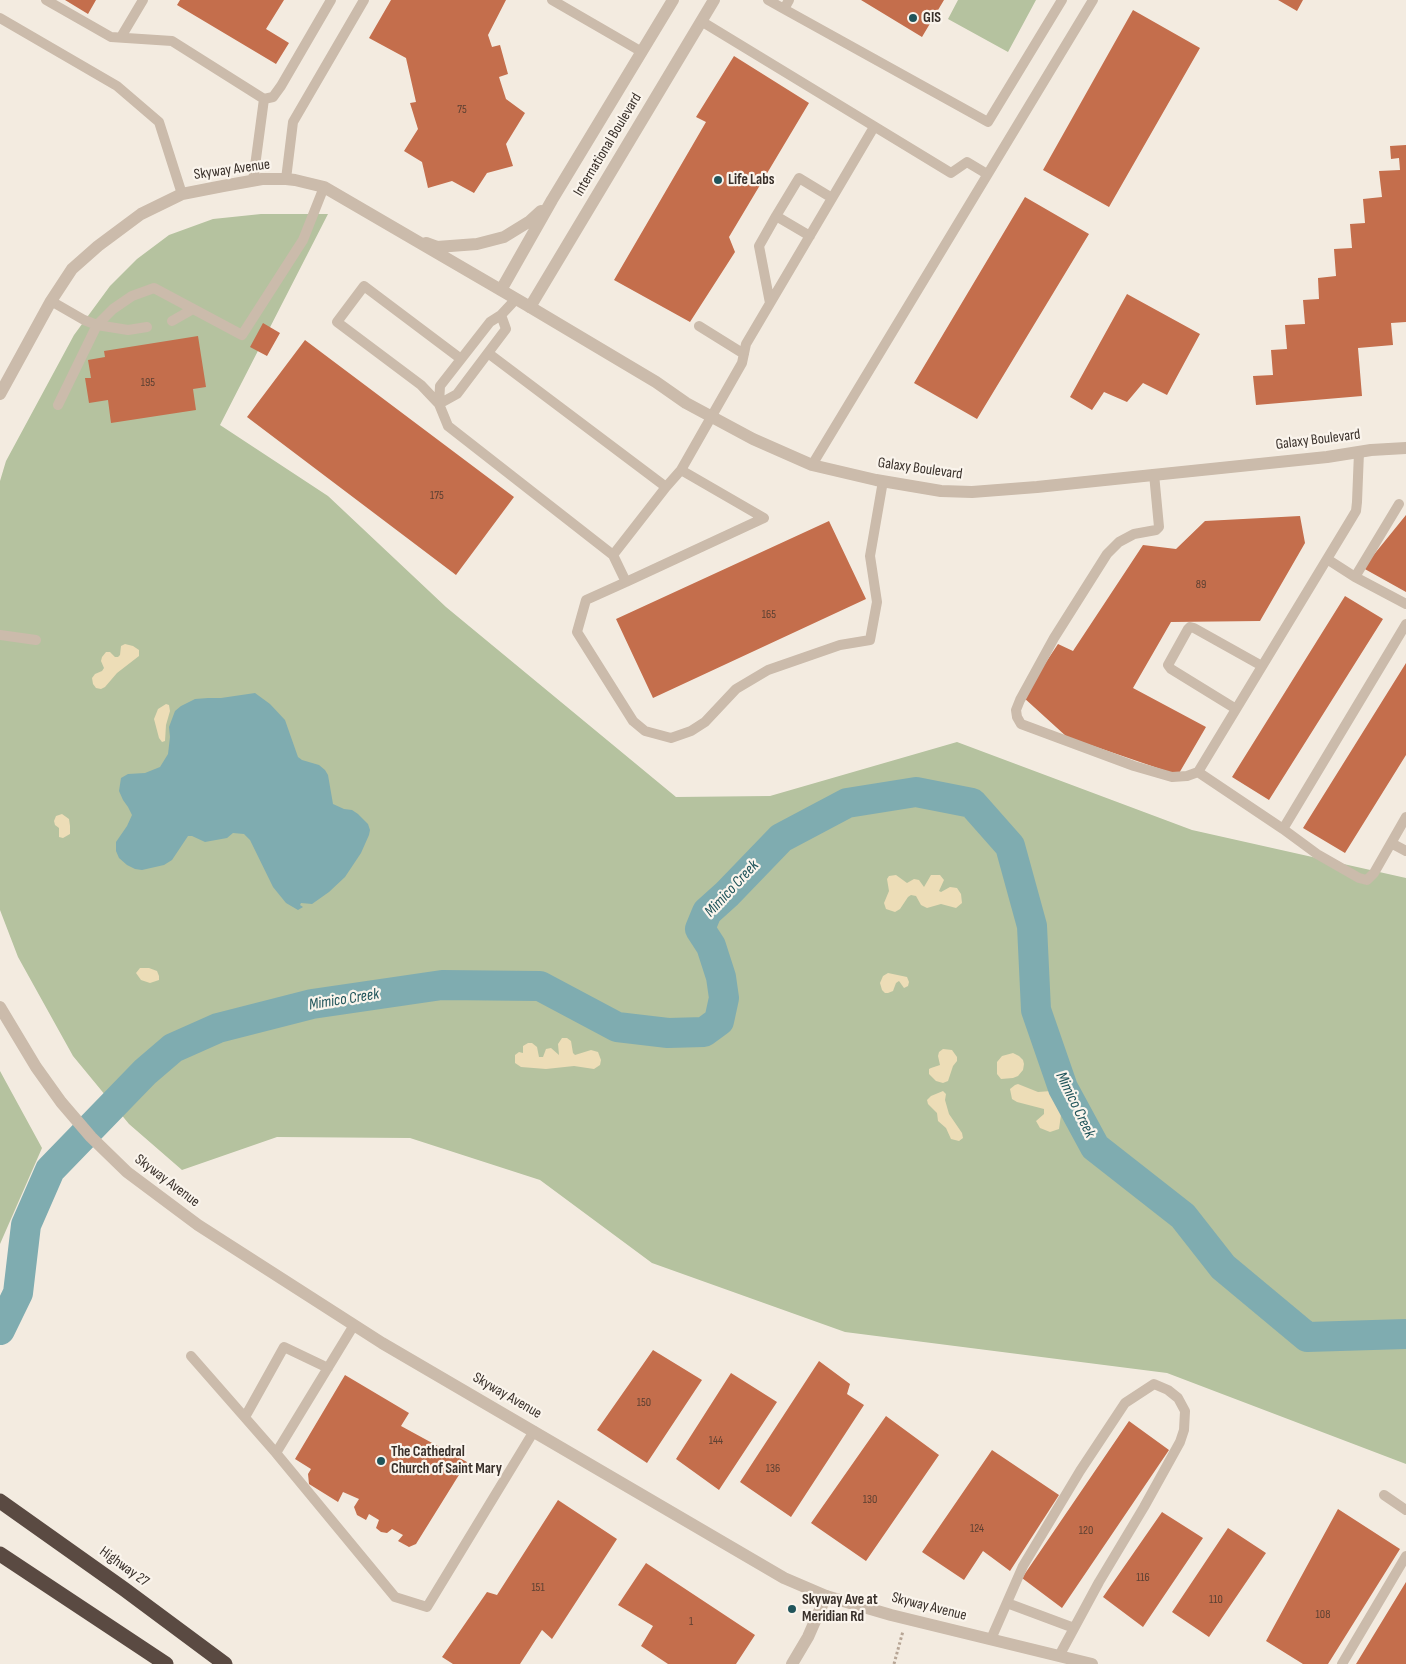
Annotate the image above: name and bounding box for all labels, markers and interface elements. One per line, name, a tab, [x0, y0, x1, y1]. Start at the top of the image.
place label: GIS	[923, 9, 941, 27]
marker: GIS	[907, 12, 919, 24]
street label: International Boulevard	[570, 90, 646, 200]
house number: 75	[457, 103, 467, 117]
street label: Skyway Avenue	[193, 156, 271, 184]
place label: Life Labs	[728, 171, 775, 189]
marker: Life Labs	[712, 174, 724, 186]
house number: 195	[141, 376, 155, 390]
street label: Galaxy Boulevard	[1275, 426, 1361, 454]
street label: Galaxy Boulevard	[877, 454, 963, 484]
house number: 175	[430, 489, 444, 503]
house number: 89	[1196, 578, 1206, 592]
house number: 165	[762, 608, 776, 622]
water label: Mimico Creek	[701, 857, 763, 921]
water label: Mimico Creek	[308, 985, 380, 1015]
water label: Mimico Creek	[1051, 1069, 1099, 1141]
street label: Skyway Avenue	[131, 1151, 203, 1211]
street label: Skyway Avenue	[469, 1369, 545, 1423]
house number: 150	[637, 1396, 651, 1410]
house number: 144	[709, 1434, 723, 1448]
place label: The Cathedral Church of Saint Mary	[391, 1443, 502, 1478]
marker: The Cathedral Church of Saint Mary	[375, 1455, 387, 1467]
house number: 136	[766, 1462, 780, 1476]
house number: 130	[863, 1493, 877, 1507]
house number: 124	[970, 1522, 984, 1536]
house number: 120	[1079, 1524, 1093, 1538]
street label: Highway 27	[96, 1543, 152, 1591]
house number: 116	[1136, 1571, 1150, 1585]
house number: 151	[531, 1581, 545, 1595]
street label: Skyway Avenue	[890, 1589, 968, 1625]
place label: Skyway Ave at Meridian Rd	[802, 1591, 878, 1626]
house number: 110	[1209, 1593, 1223, 1607]
marker: Skyway Ave at Meridian Rd	[786, 1603, 798, 1615]
house number: 108	[1316, 1608, 1330, 1622]
house number: 1	[689, 1615, 693, 1629]

